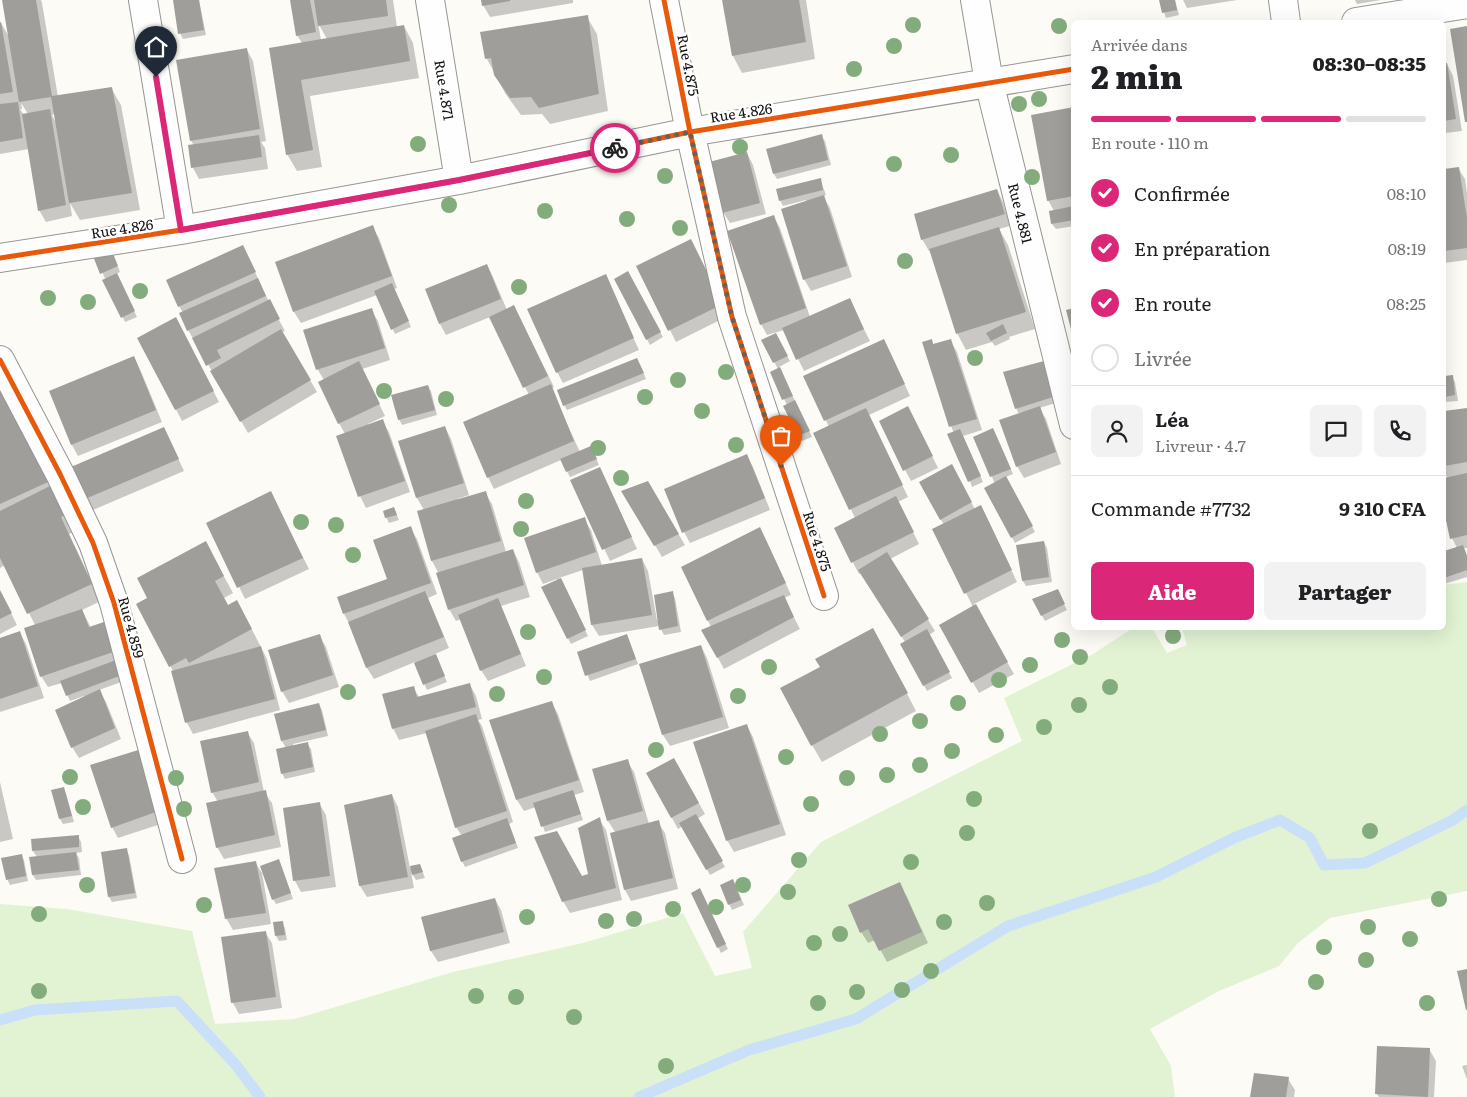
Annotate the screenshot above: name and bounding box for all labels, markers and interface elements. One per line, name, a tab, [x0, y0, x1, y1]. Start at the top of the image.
pin	[135, 26, 177, 77]
text: Arrivée dans	[1091, 32, 1187, 56]
icon: home	[142, 33, 170, 61]
street label: Rue 4.875	[673, 33, 705, 97]
text: 08:30–08:35	[1313, 49, 1426, 77]
text: 2 min	[1091, 51, 1183, 99]
street label: Rue 4.871	[430, 58, 460, 122]
street label: Rue 4.826	[708, 97, 774, 127]
courier	[590, 123, 640, 173]
text: En route · 110 m	[1091, 130, 1209, 154]
icon: bike	[601, 134, 629, 162]
icon: check	[1091, 179, 1119, 207]
text: Confirmée	[1134, 179, 1230, 207]
street label: Rue 4.881	[1004, 181, 1038, 246]
text: 08:10	[1387, 181, 1426, 205]
street label: Rue 4.826	[89, 213, 155, 243]
icon: check	[1091, 234, 1119, 262]
text: En préparation	[1134, 234, 1270, 262]
text: 08:19	[1388, 236, 1426, 260]
icon: check	[1091, 289, 1119, 317]
text: En route	[1134, 289, 1211, 317]
text: 08:25	[1387, 291, 1426, 315]
text: Livrée	[1134, 344, 1192, 372]
button: person	[1091, 405, 1143, 457]
text: Léa	[1155, 405, 1189, 433]
button: chat	[1310, 405, 1362, 457]
button: phone	[1374, 405, 1426, 457]
pin	[760, 415, 802, 466]
icon: bag	[767, 422, 795, 450]
text: Livreur · 4.7	[1155, 433, 1246, 457]
text: Commande #7732	[1091, 494, 1251, 522]
text: 9 310 CFA	[1339, 494, 1426, 522]
street label: Rue 4.875	[799, 508, 837, 574]
button: Aide	[1091, 562, 1254, 620]
button: Partager	[1264, 562, 1426, 620]
street label: Rue 4.859	[114, 594, 150, 660]

